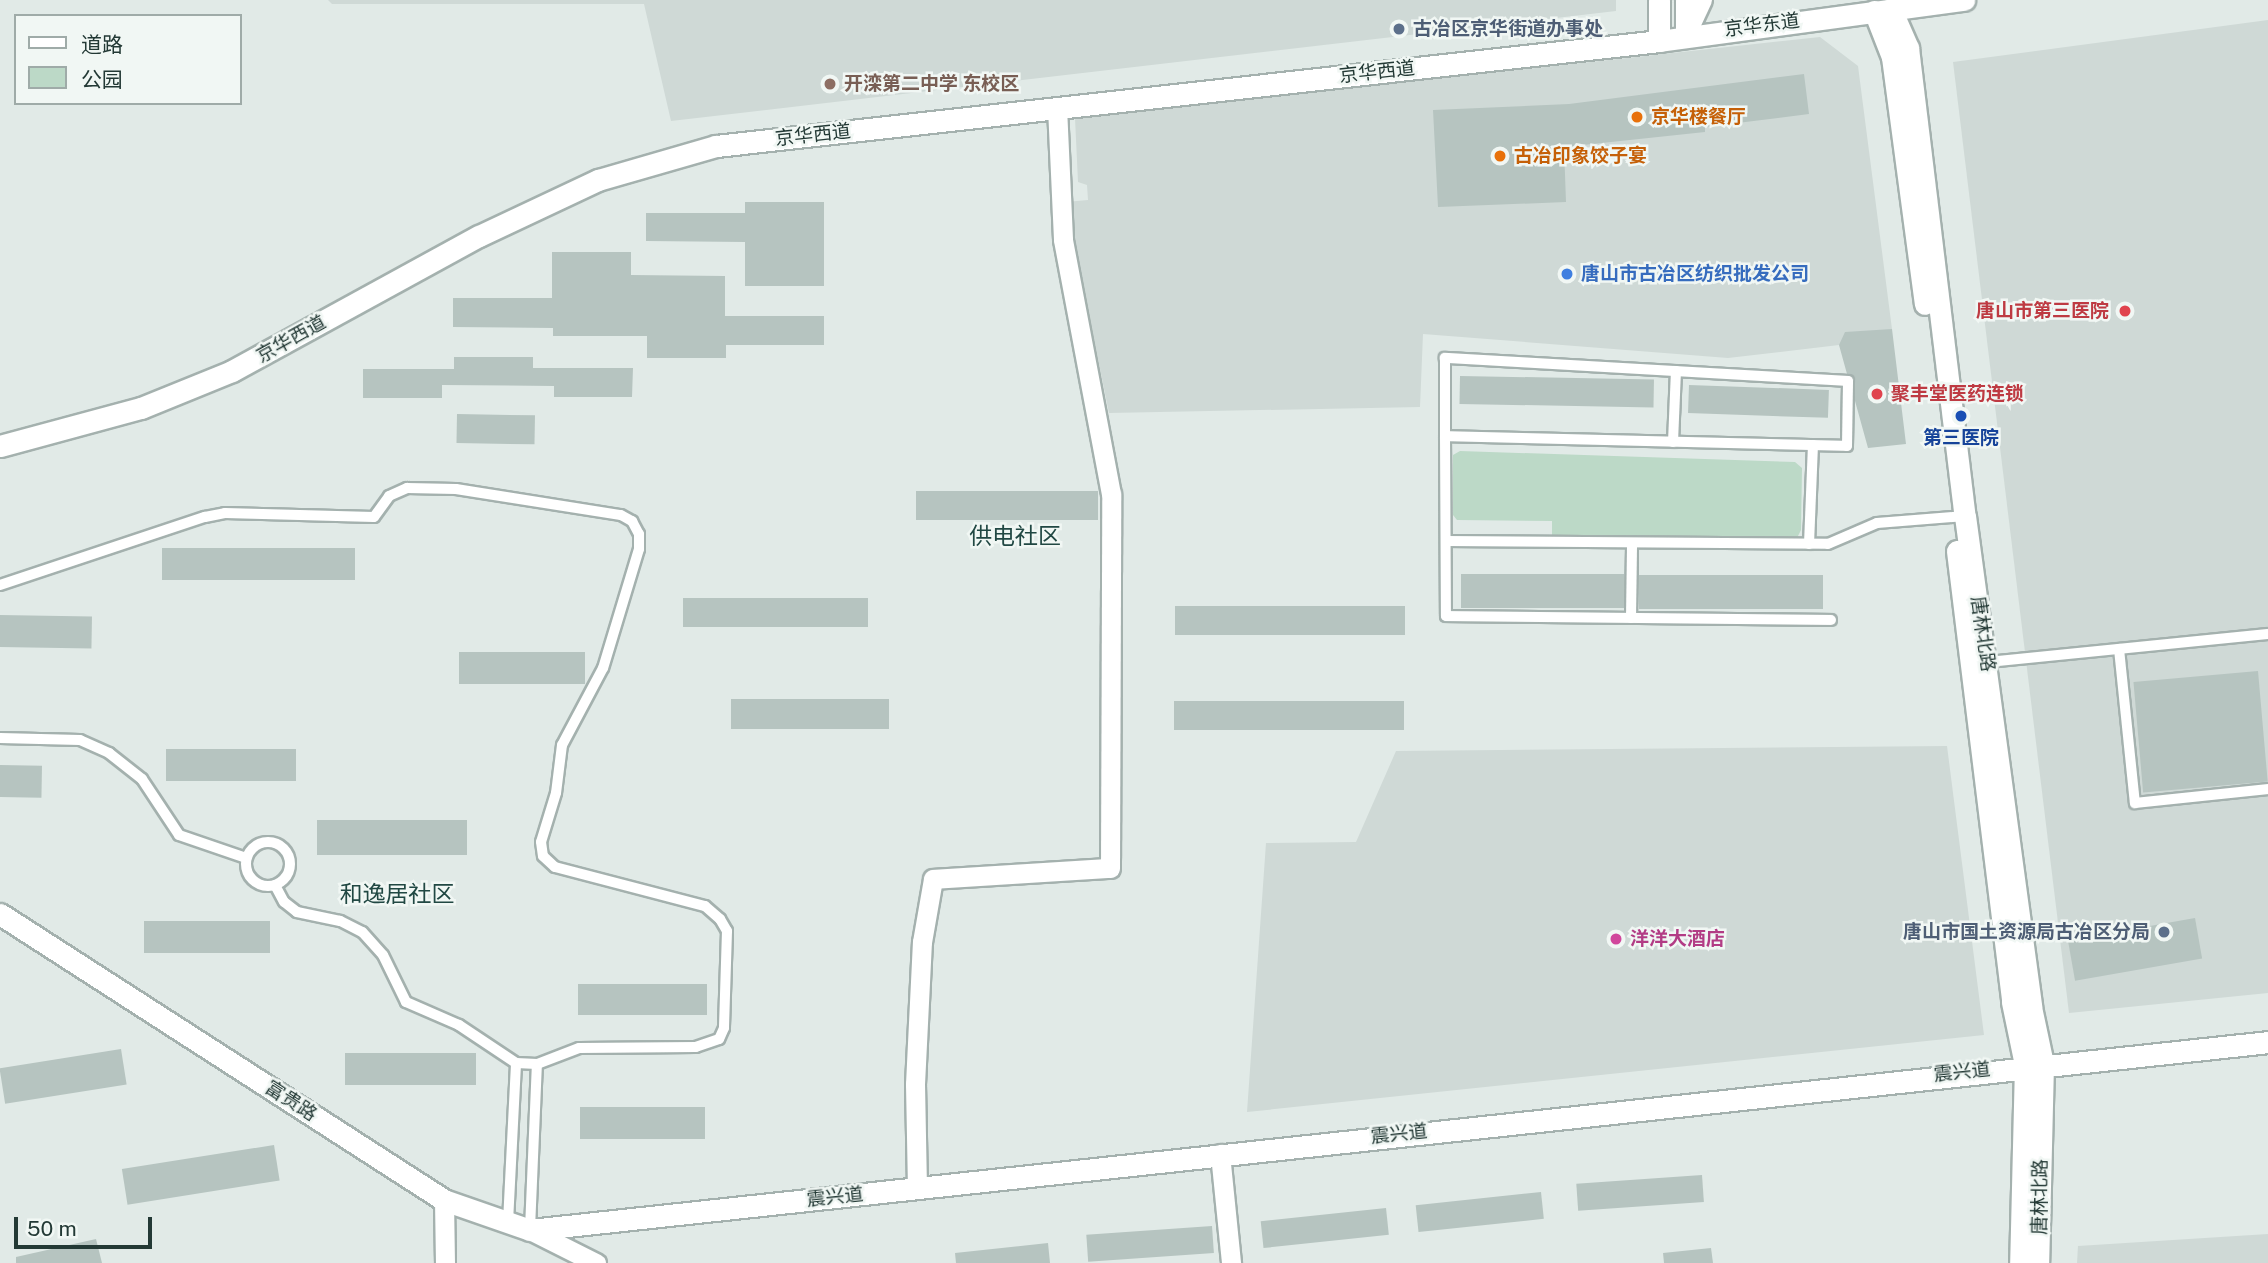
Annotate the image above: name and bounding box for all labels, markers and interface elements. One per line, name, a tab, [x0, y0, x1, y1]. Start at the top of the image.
street label: 京华东道	[1723, 9, 1801, 41]
legend	[14, 14, 242, 105]
place label: 古冶区京华街道办事处	[1413, 18, 1603, 40]
marker: 古冶区京华街道办事处	[1391, 21, 1407, 37]
text: 道路	[81, 32, 123, 57]
street label: 京华西道	[1338, 57, 1416, 87]
text: 公园	[81, 67, 123, 92]
place label: 开滦第二中学 东校区	[844, 73, 1019, 95]
marker: 开滦第二中学 东校区	[822, 76, 838, 92]
place label: 京华楼餐厅	[1651, 106, 1746, 128]
marker: 京华楼餐厅	[1629, 109, 1645, 125]
street label: 京华西道	[774, 120, 852, 150]
place label: 古冶印象饺子宴	[1514, 145, 1647, 167]
marker: 古冶印象饺子宴	[1492, 148, 1508, 164]
place label: 唐山市古冶区纺织批发公司	[1581, 263, 1809, 285]
marker: 唐山市古冶区纺织批发公司	[1559, 266, 1575, 282]
place label: 唐山市第三医院	[1976, 300, 2109, 322]
marker: 唐山市第三医院	[2115, 301, 2135, 321]
street label: 京华西道	[252, 311, 330, 367]
place label: 聚丰堂医药连锁	[1891, 383, 2024, 405]
marker: 聚丰堂医药连锁	[1869, 386, 1885, 402]
marker: 第三医院	[1953, 408, 1969, 424]
place label: 第三医院	[1923, 427, 1999, 449]
district label: 供电社区	[969, 522, 1061, 550]
street label: 唐林北路	[1966, 595, 2000, 673]
district label: 和逸居社区	[340, 880, 454, 908]
place label: 唐山市国土资源局古冶区分局	[1903, 921, 2150, 943]
marker: 唐山市国土资源局古冶区分局	[2156, 924, 2172, 940]
place label: 洋洋大酒店	[1630, 928, 1725, 950]
marker: 洋洋大酒店	[1608, 931, 1624, 947]
street label: 震兴道	[1932, 1058, 1992, 1086]
street label: 富贵路	[261, 1076, 321, 1126]
street label: 震兴道	[1369, 1120, 1429, 1148]
street label: 唐林北路	[2028, 1159, 2052, 1235]
street label: 震兴道	[805, 1183, 865, 1211]
scale bar	[18, 1204, 156, 1248]
text: 50 m	[27, 1216, 77, 1241]

